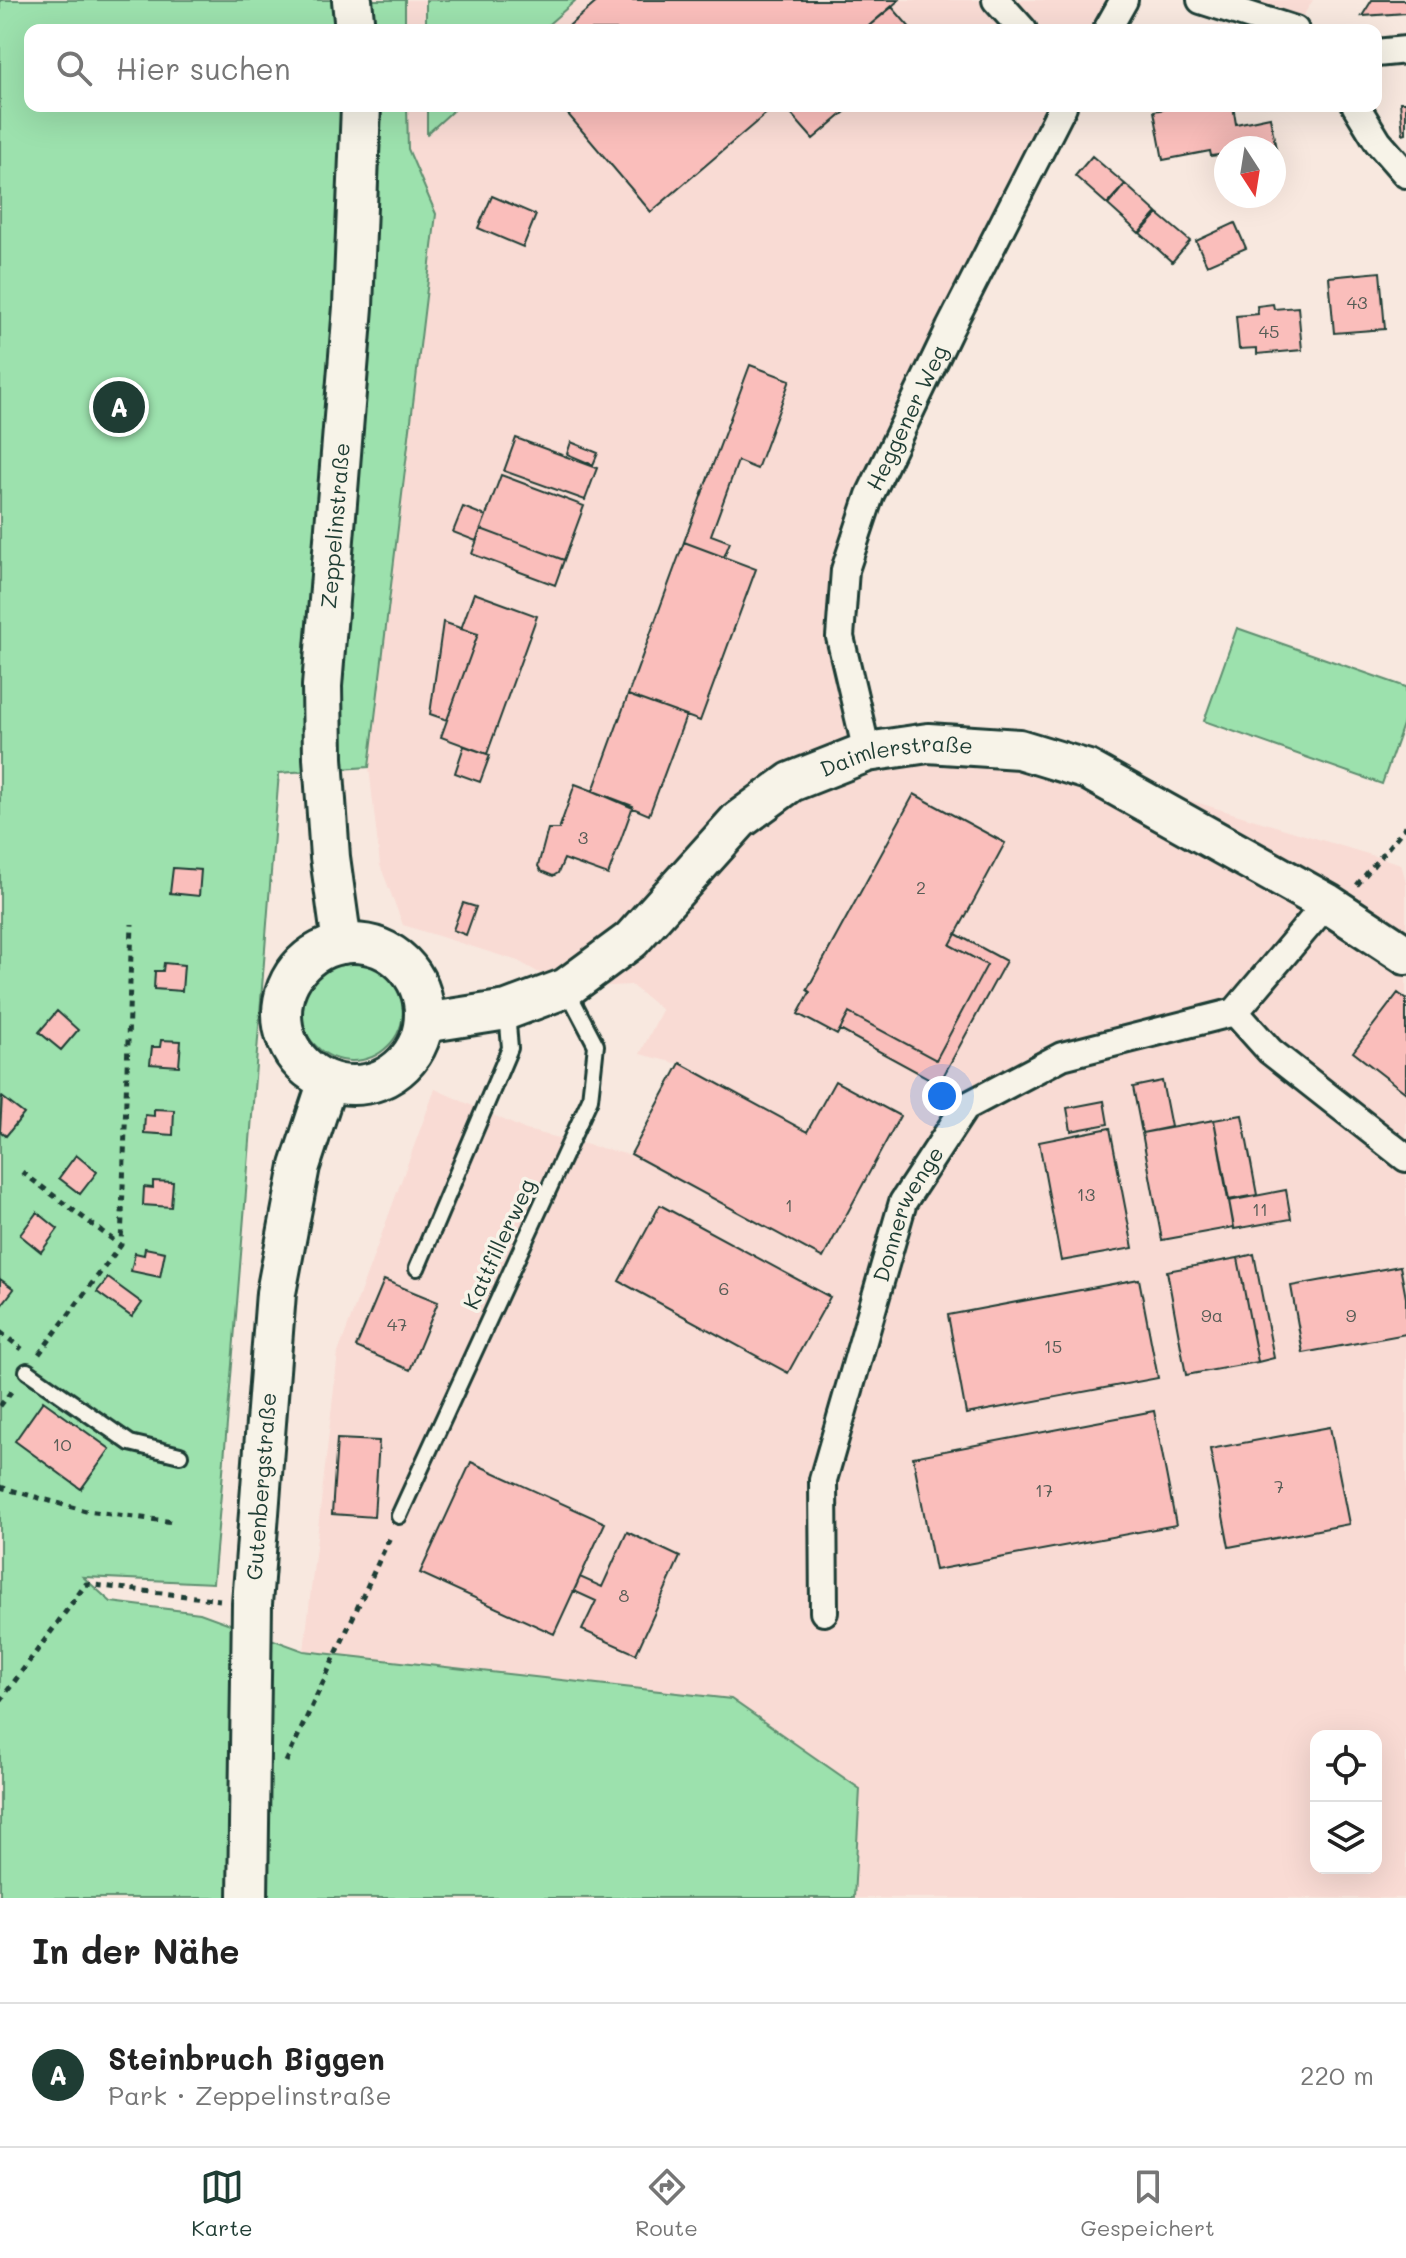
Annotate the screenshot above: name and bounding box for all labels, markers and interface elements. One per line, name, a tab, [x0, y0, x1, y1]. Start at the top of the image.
search box	[24, 24, 1382, 112]
icon: search	[52, 46, 96, 90]
text: Hier suchen	[116, 48, 291, 88]
north arrow	[1214, 136, 1286, 208]
house number: 43	[1346, 290, 1368, 314]
house number: 45	[1258, 319, 1280, 343]
street label: Heggener Weg	[859, 340, 954, 495]
pin: A	[93, 377, 145, 437]
street label: Zeppelinstraße	[313, 441, 356, 610]
street label: Daimlerstraße	[816, 728, 974, 783]
house number: 3	[578, 825, 588, 849]
house number: 2	[916, 875, 926, 899]
your location	[922, 1076, 962, 1116]
street label: Donnerwenge	[866, 1140, 950, 1285]
street label: Kattfillerweg	[456, 1174, 541, 1314]
house number: 13	[1077, 1182, 1095, 1206]
house number: 1	[785, 1193, 793, 1217]
house number: 11	[1252, 1197, 1268, 1221]
house number: 6	[719, 1276, 729, 1300]
house number: 9a	[1201, 1303, 1223, 1327]
house number: 9	[1346, 1303, 1357, 1327]
house number: 47	[387, 1312, 407, 1336]
house number: 15	[1044, 1334, 1062, 1358]
street label: Gutenbergstraße	[239, 1391, 282, 1581]
house number: 10	[52, 1432, 72, 1456]
house number: 7	[1274, 1474, 1284, 1498]
house number: 17	[1035, 1478, 1053, 1502]
house number: 8	[619, 1583, 630, 1607]
map controls	[1310, 1730, 1382, 1874]
button: locate	[1310, 1730, 1382, 1802]
button: layers	[1310, 1802, 1382, 1874]
text: In der Nähe	[32, 1928, 240, 1973]
text: Steinbruch Biggen	[108, 2038, 385, 2078]
text: A	[49, 2058, 67, 2092]
text: 220 m	[1300, 2058, 1374, 2092]
text: Park · Zeppelinstraße	[108, 2078, 391, 2112]
tab: Karte	[191, 2165, 253, 2242]
tab: Route	[635, 2165, 698, 2242]
tab: Gespeichert	[1080, 2165, 1215, 2242]

